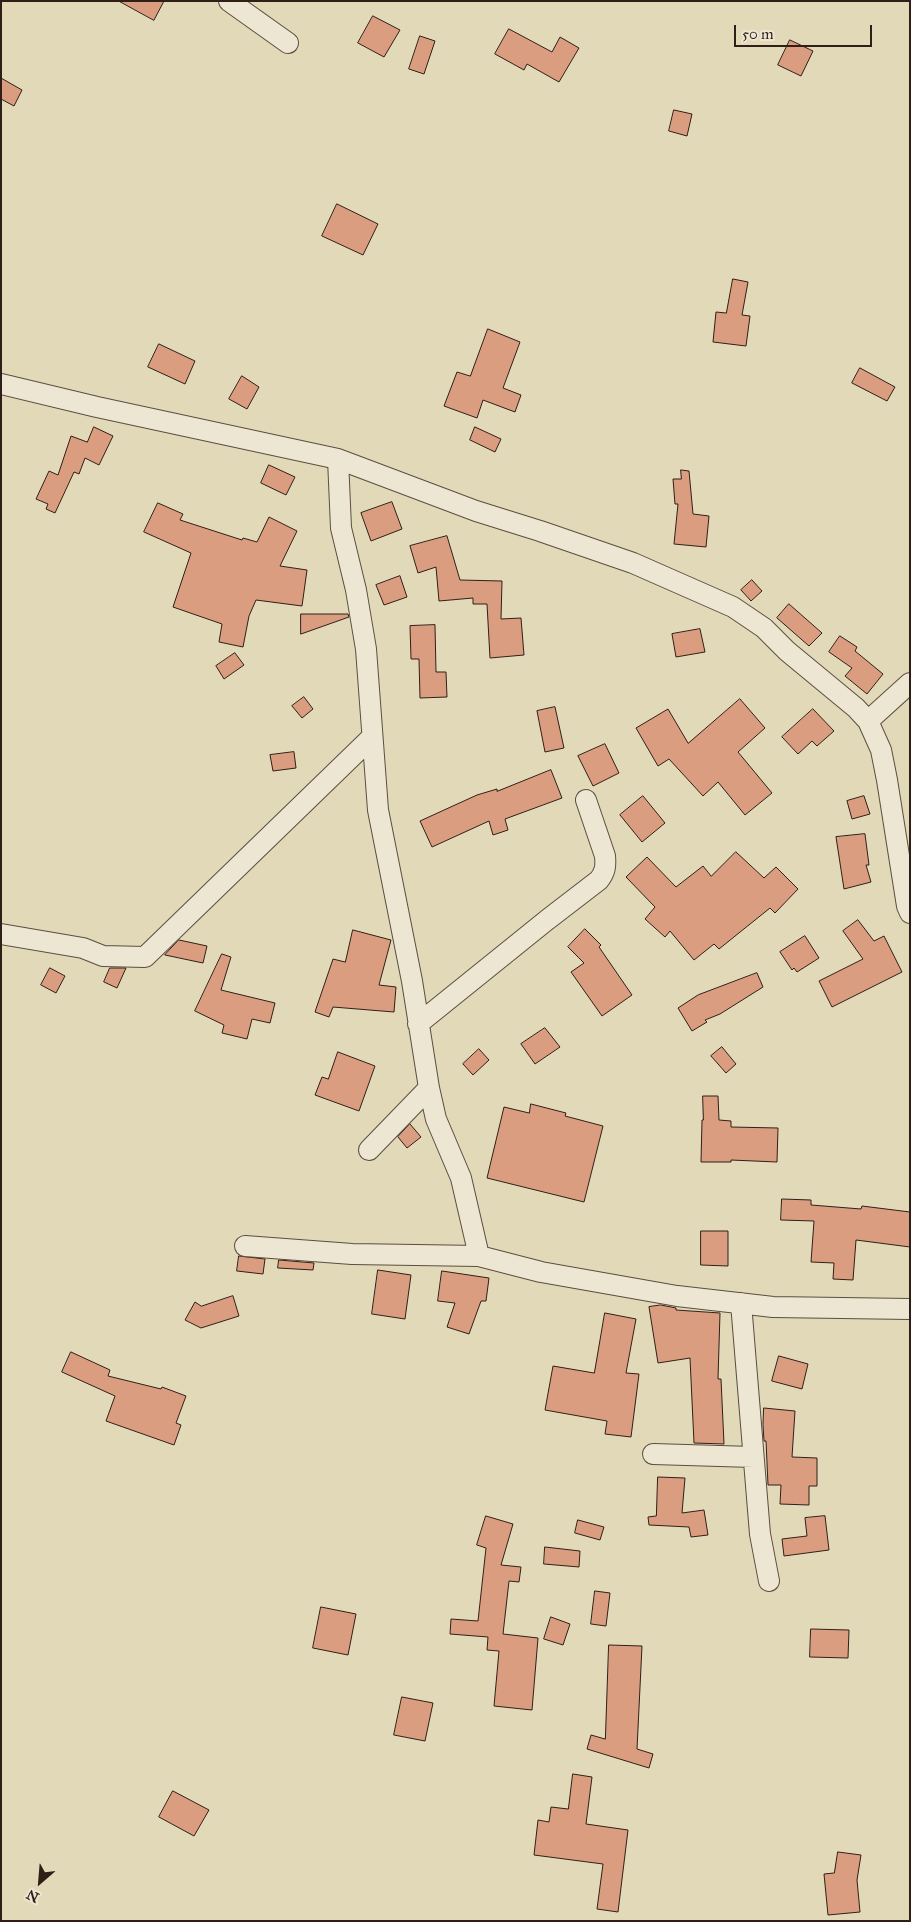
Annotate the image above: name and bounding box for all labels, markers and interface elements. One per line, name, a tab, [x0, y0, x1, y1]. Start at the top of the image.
scale bar	[736, 15, 874, 47]
text: 50 m	[742, 25, 774, 43]
north arrow	[15, 1857, 65, 1907]
text: N	[24, 1886, 42, 1906]

